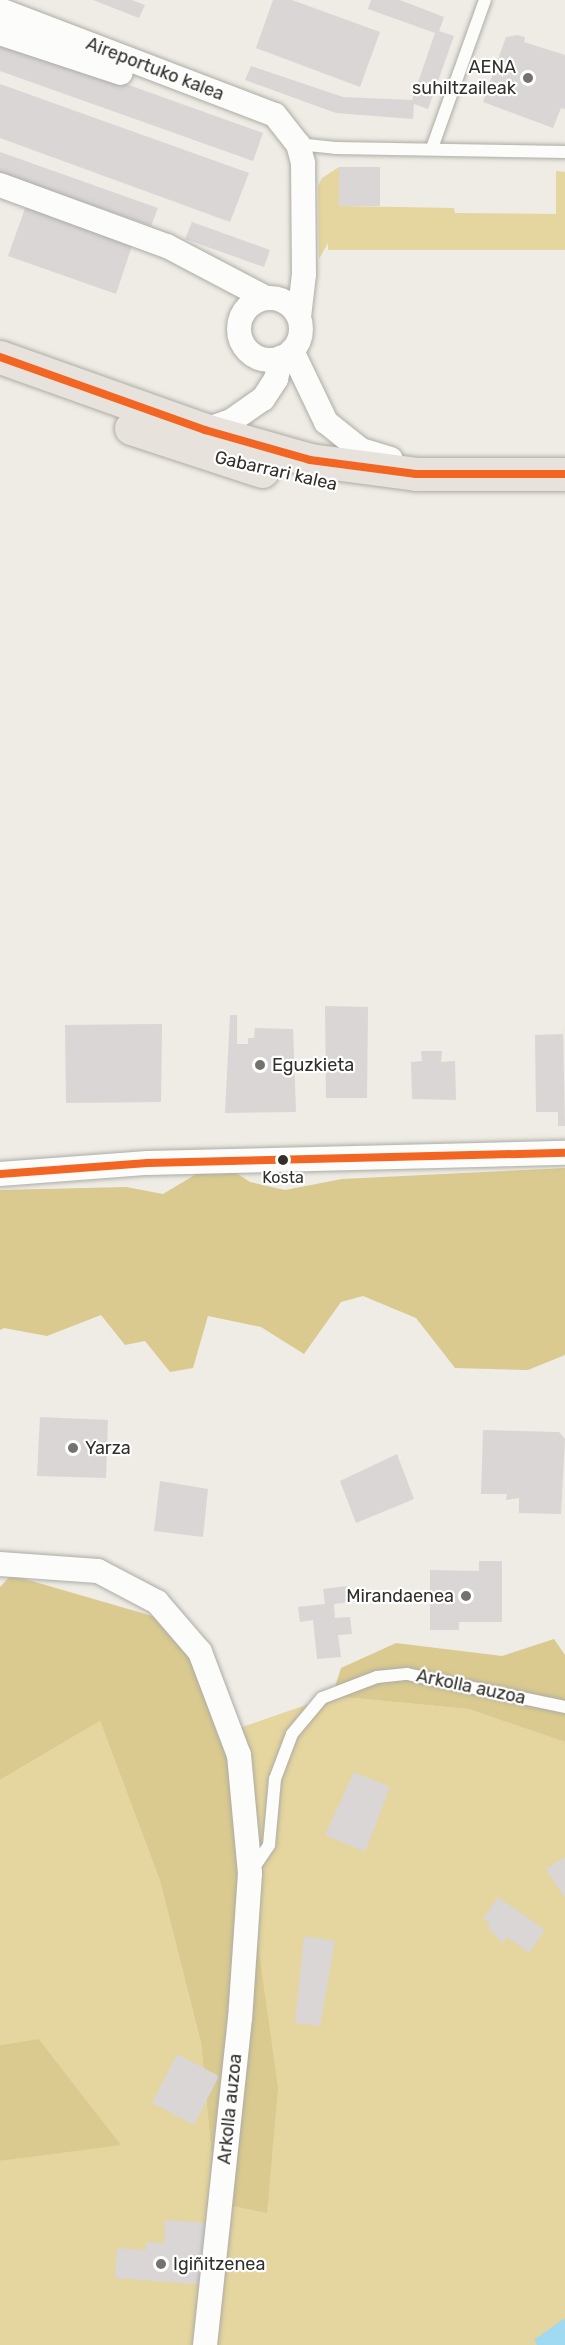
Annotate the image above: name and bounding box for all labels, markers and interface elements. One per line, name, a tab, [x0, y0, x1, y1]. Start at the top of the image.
street label: Aireportuko kalea	[83, 33, 227, 105]
place label: AENA suhiltzaileak	[412, 57, 516, 100]
marker: AENA suhiltzaileak	[521, 71, 535, 85]
street label: Gabarrari kalea	[213, 446, 339, 496]
place label: Eguzkieta	[272, 1054, 354, 1076]
marker: Eguzkieta	[253, 1058, 267, 1072]
marker: Kosta	[277, 1154, 289, 1166]
place label: Kosta	[262, 1168, 304, 1188]
place label: Yarza	[85, 1437, 131, 1459]
marker: Yarza	[66, 1441, 80, 1455]
place label: Mirandaenea	[346, 1585, 454, 1607]
marker: Mirandaenea	[459, 1589, 473, 1603]
street label: Arkolla auzoa	[414, 1665, 528, 1709]
street label: Arkolla auzoa	[213, 2053, 247, 2165]
place label: Igiñitzenea	[173, 2253, 265, 2275]
marker: Igiñitzenea	[154, 2257, 168, 2271]

